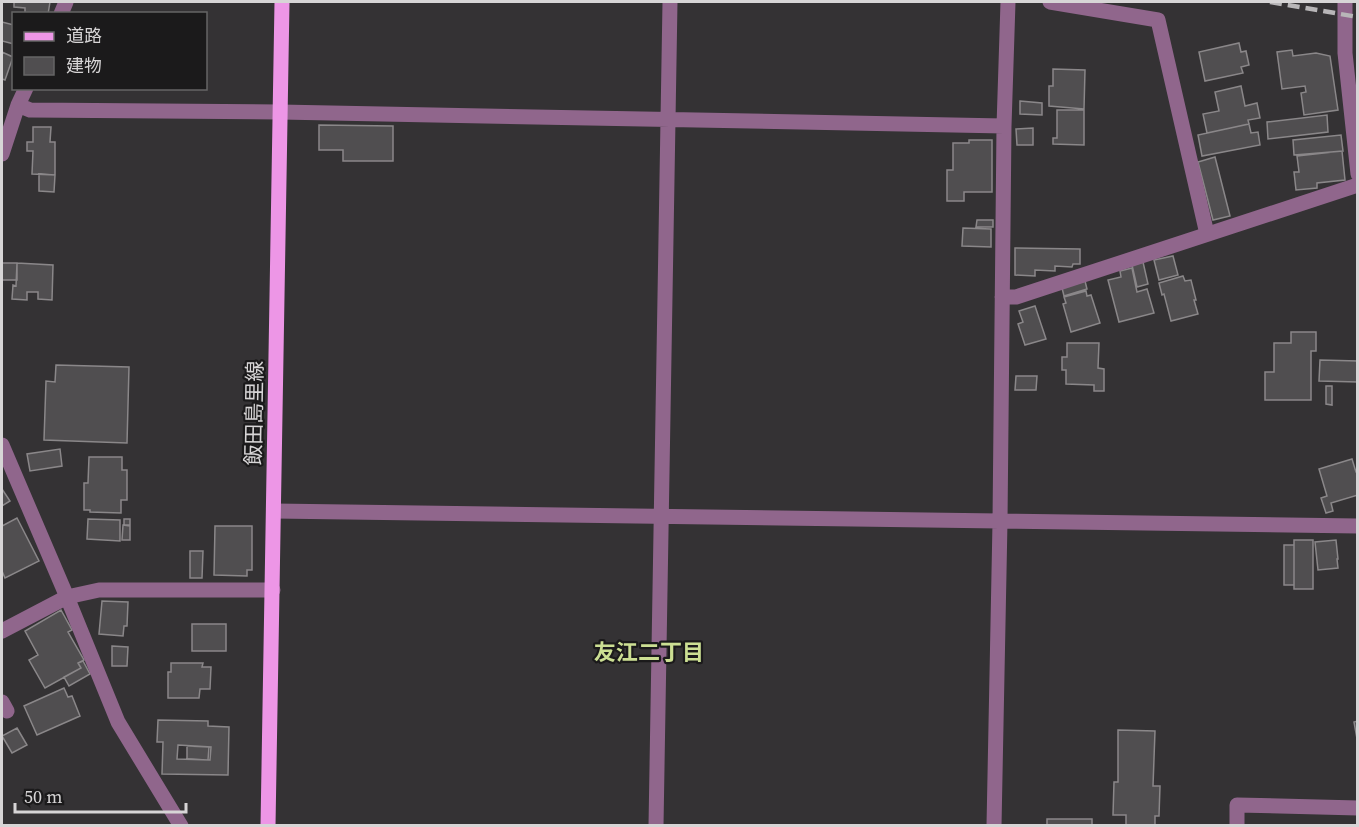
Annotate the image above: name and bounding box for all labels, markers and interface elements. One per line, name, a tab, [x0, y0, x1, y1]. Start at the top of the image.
legend	[12, 12, 207, 90]
text: 道路	[66, 23, 102, 48]
text: 建物	[66, 53, 102, 78]
street label: 飯田島里線	[239, 360, 269, 466]
district label: 友江二丁目	[594, 637, 704, 667]
scale bar	[15, 776, 186, 814]
text: 50 m	[24, 784, 62, 809]

